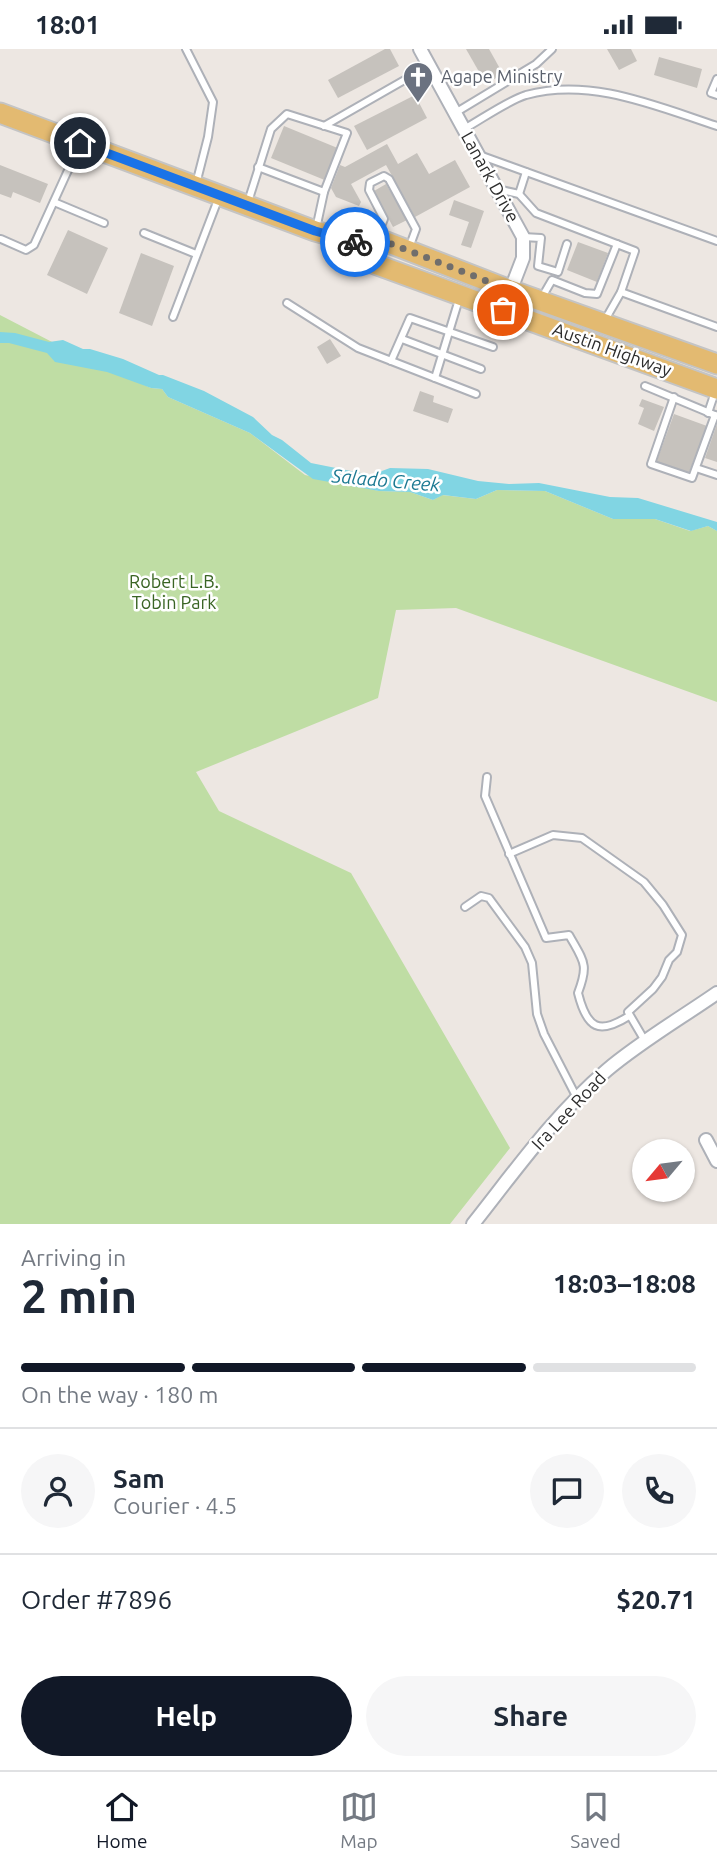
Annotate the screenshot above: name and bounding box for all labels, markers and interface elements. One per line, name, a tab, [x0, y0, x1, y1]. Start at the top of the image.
text: 18:01	[35, 10, 100, 39]
church icon: Agape Ministry	[401, 60, 435, 104]
place label: Agape Ministry	[441, 66, 563, 86]
pin	[50, 113, 110, 173]
icon: home	[61, 124, 99, 162]
street label: Lanark Drive	[458, 128, 524, 225]
courier	[320, 207, 390, 277]
icon: bike	[336, 223, 374, 261]
pin	[473, 280, 533, 340]
icon: bag	[484, 291, 522, 329]
street label: Austin Highway	[550, 318, 675, 380]
water label: Salado Creek	[330, 464, 441, 496]
park label: Robert L.B. Tobin Park	[129, 571, 219, 612]
street label: Ira Lee Road	[527, 1067, 609, 1153]
north arrow	[632, 1139, 695, 1202]
map controls	[632, 1139, 695, 1202]
text: Arriving in	[21, 1245, 126, 1270]
text: 18:03–18:08	[553, 1269, 696, 1298]
text: 2 min	[21, 1270, 137, 1322]
text: On the way · 180 m	[21, 1382, 218, 1407]
button: person	[21, 1454, 95, 1528]
button: chat	[530, 1454, 604, 1528]
button: phone	[622, 1454, 696, 1528]
text: Sam	[113, 1464, 165, 1493]
text: Courier · 4.5	[113, 1493, 237, 1518]
text: Order #7896	[21, 1585, 172, 1614]
text: $20.71	[616, 1585, 696, 1614]
button: Help	[21, 1676, 352, 1756]
button: Share	[366, 1676, 696, 1756]
tab: Home	[96, 1788, 147, 1852]
tab: Map	[340, 1788, 378, 1852]
tab: Saved	[570, 1788, 621, 1852]

